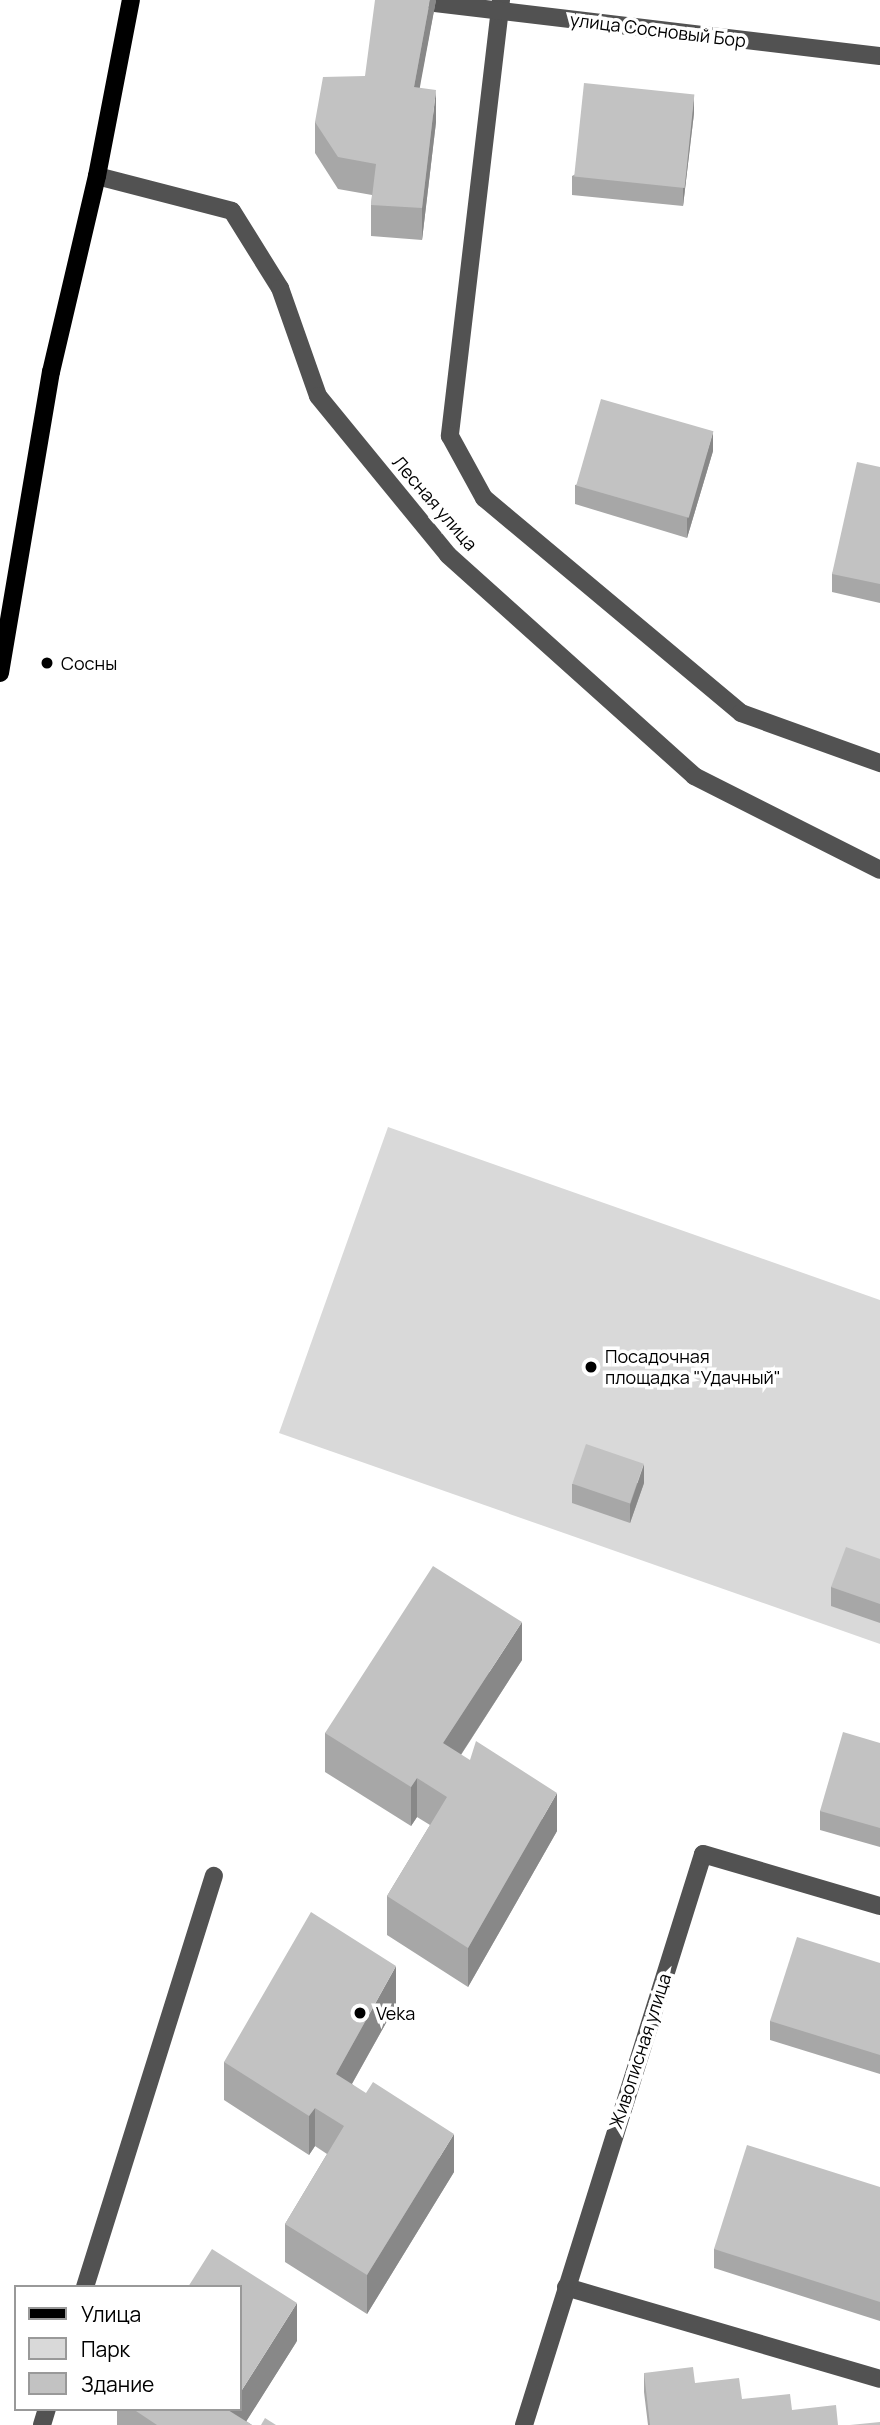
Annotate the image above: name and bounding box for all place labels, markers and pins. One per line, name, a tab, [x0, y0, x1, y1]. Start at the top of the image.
place label: Сосны	[61, 652, 117, 674]
marker: Сосны	[39, 655, 55, 671]
place label: Посадочная площадка "Удачный"	[605, 1346, 781, 1388]
marker: Посадочная площадка "Удачный"	[583, 1359, 599, 1375]
place label: Veka	[376, 2002, 415, 2024]
marker: Veka	[350, 2003, 370, 2023]

